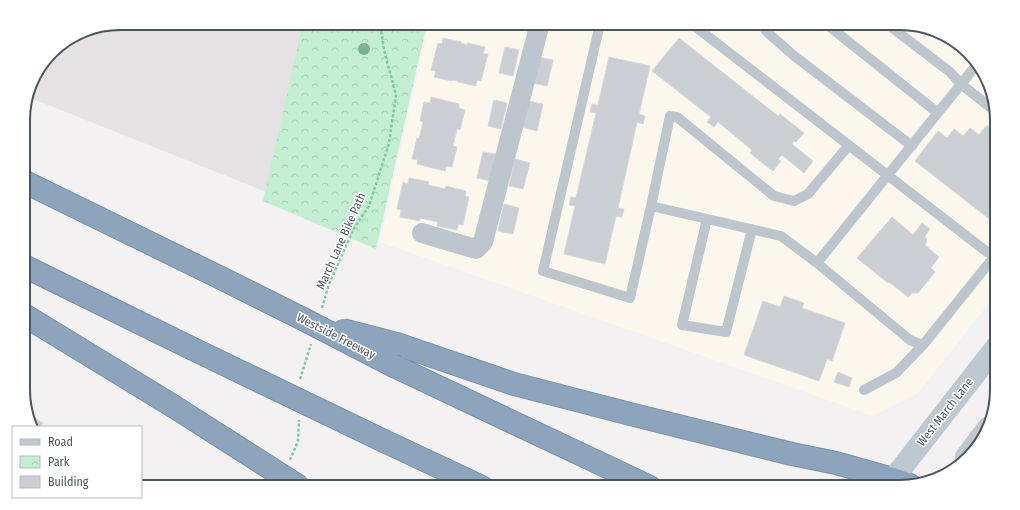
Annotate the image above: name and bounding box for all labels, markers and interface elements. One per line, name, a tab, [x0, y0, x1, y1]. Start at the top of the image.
street label: March Lane Bike Path	[313, 190, 369, 292]
street label: Westside Freeway	[294, 310, 378, 362]
street label: West March Lane	[914, 375, 976, 449]
legend	[12, 426, 142, 498]
text: Road	[48, 435, 73, 449]
text: Park	[48, 455, 70, 469]
text: Building	[48, 475, 89, 489]

